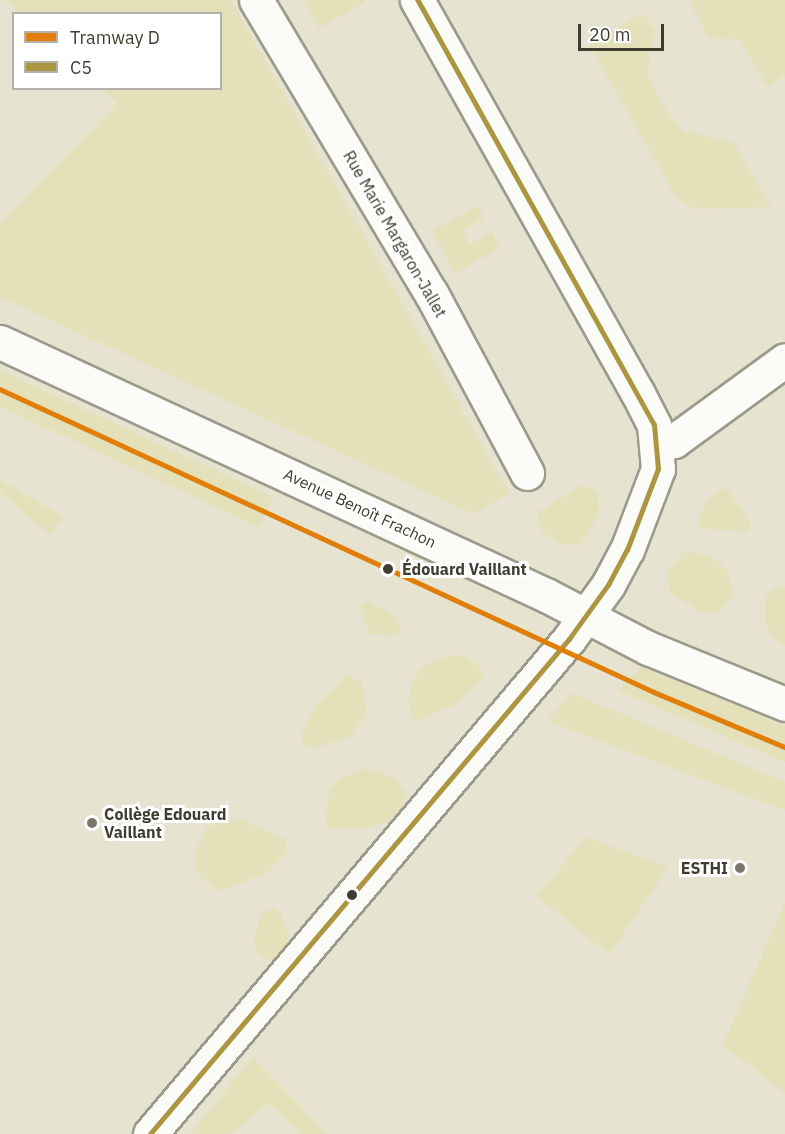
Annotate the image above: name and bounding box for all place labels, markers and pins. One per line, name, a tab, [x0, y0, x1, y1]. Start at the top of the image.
place label: Édouard Vaillant	[402, 559, 527, 579]
marker: Édouard Vaillant	[379, 560, 397, 578]
place label: Collège Edouard Vaillant	[104, 804, 227, 842]
marker: Collège Edouard Vaillant	[85, 816, 99, 830]
place label: ESTHI	[681, 858, 728, 878]
marker: ESTHI	[733, 861, 747, 875]
unlabelled marker	[346, 889, 358, 901]

